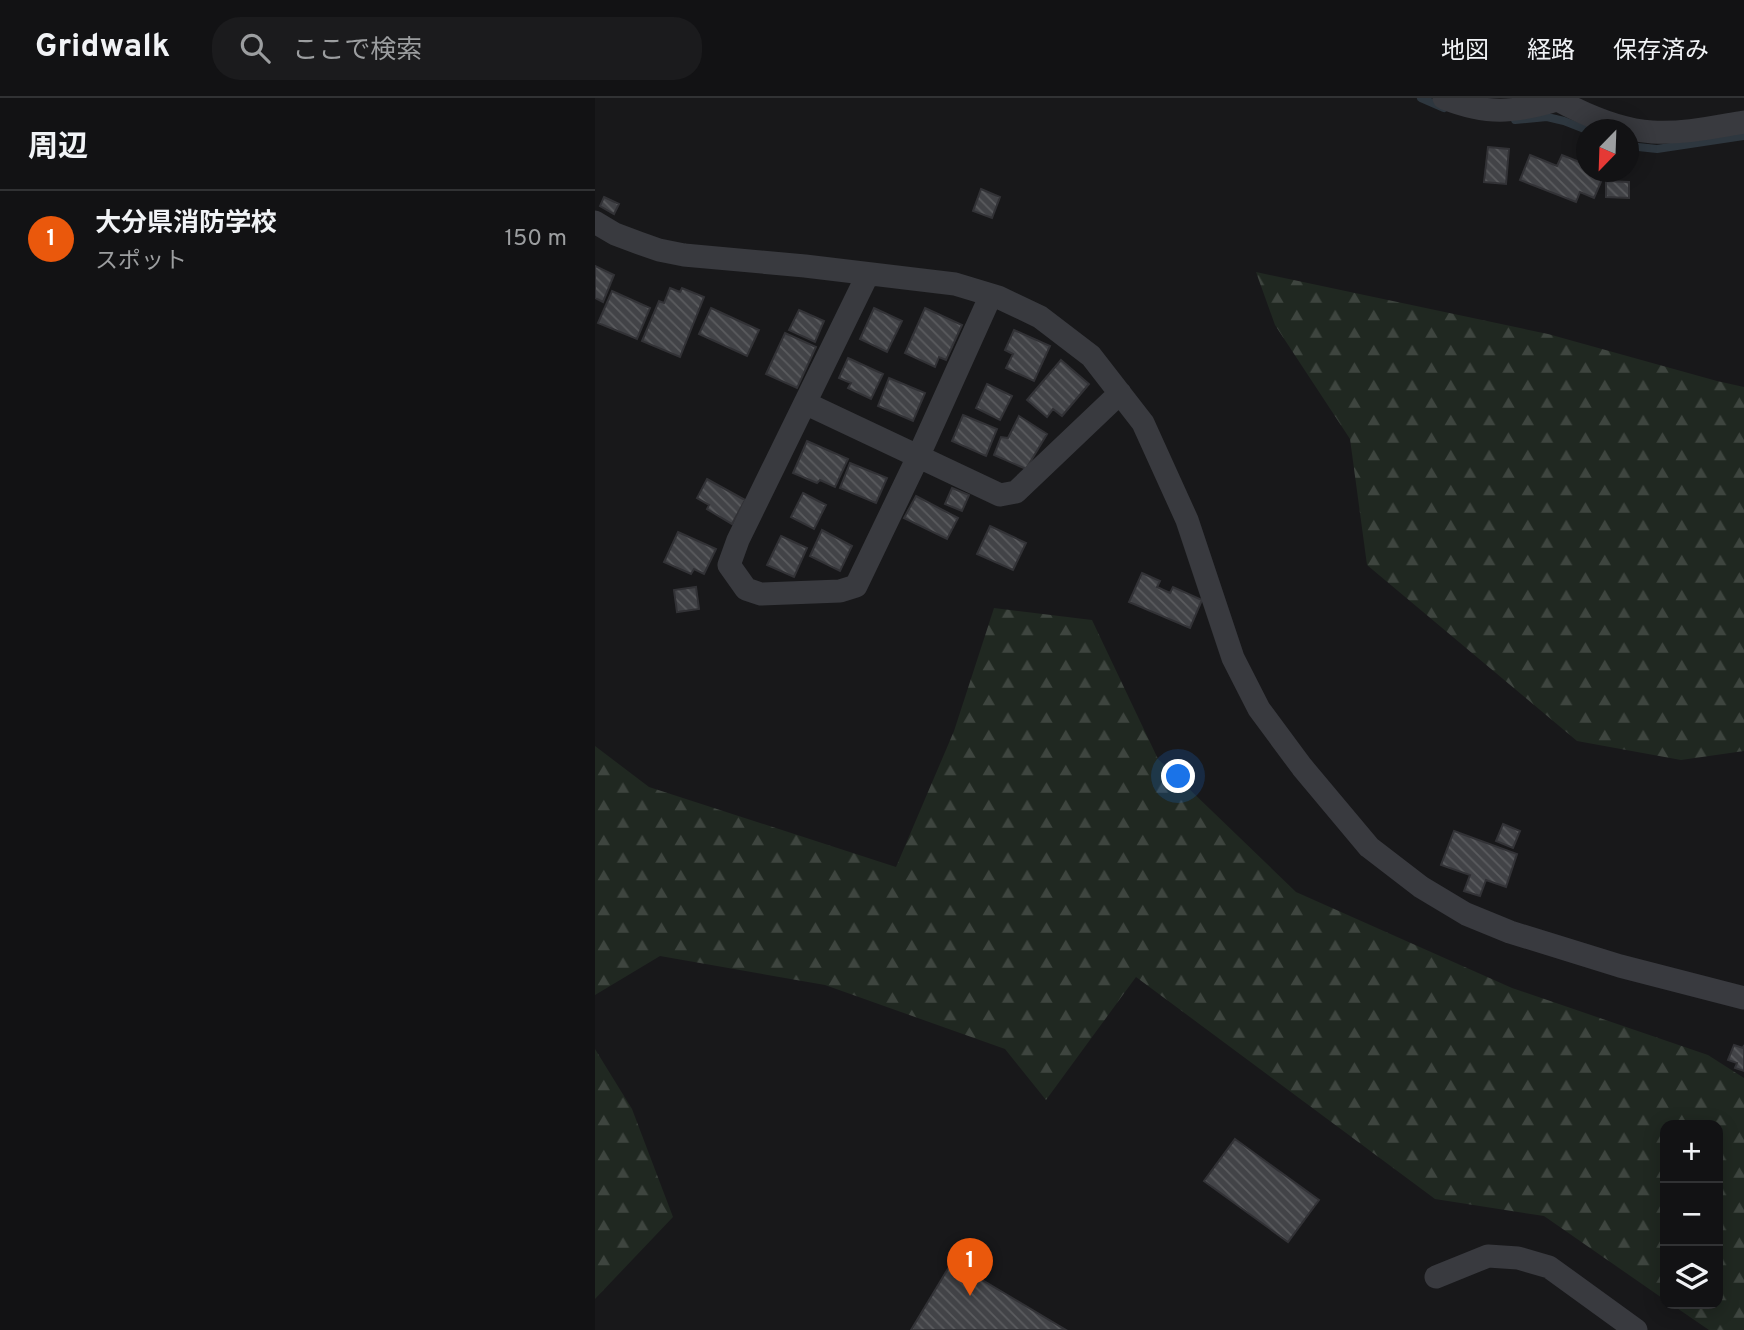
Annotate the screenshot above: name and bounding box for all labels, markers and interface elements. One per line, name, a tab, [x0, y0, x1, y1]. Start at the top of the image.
search box	[212, 17, 702, 80]
text: Gridwalk	[35, 27, 170, 69]
icon: search	[236, 29, 274, 67]
text: ここで検索	[292, 35, 422, 68]
text: 地図	[1441, 37, 1489, 67]
text: 経路	[1527, 37, 1575, 67]
text: 保存済み	[1613, 37, 1709, 67]
north arrow	[1576, 119, 1639, 182]
text: 周辺	[28, 130, 88, 167]
text: 大分県消防学校	[95, 208, 277, 241]
text: 1	[46, 225, 56, 254]
text: 150 m	[505, 225, 567, 254]
text: スポット	[95, 248, 187, 277]
your location	[1161, 759, 1195, 793]
map controls	[1660, 1120, 1723, 1309]
button: +	[1660, 1120, 1723, 1183]
button: −	[1660, 1183, 1723, 1246]
pin: 1	[947, 1238, 993, 1296]
button: layers	[1660, 1246, 1723, 1309]

